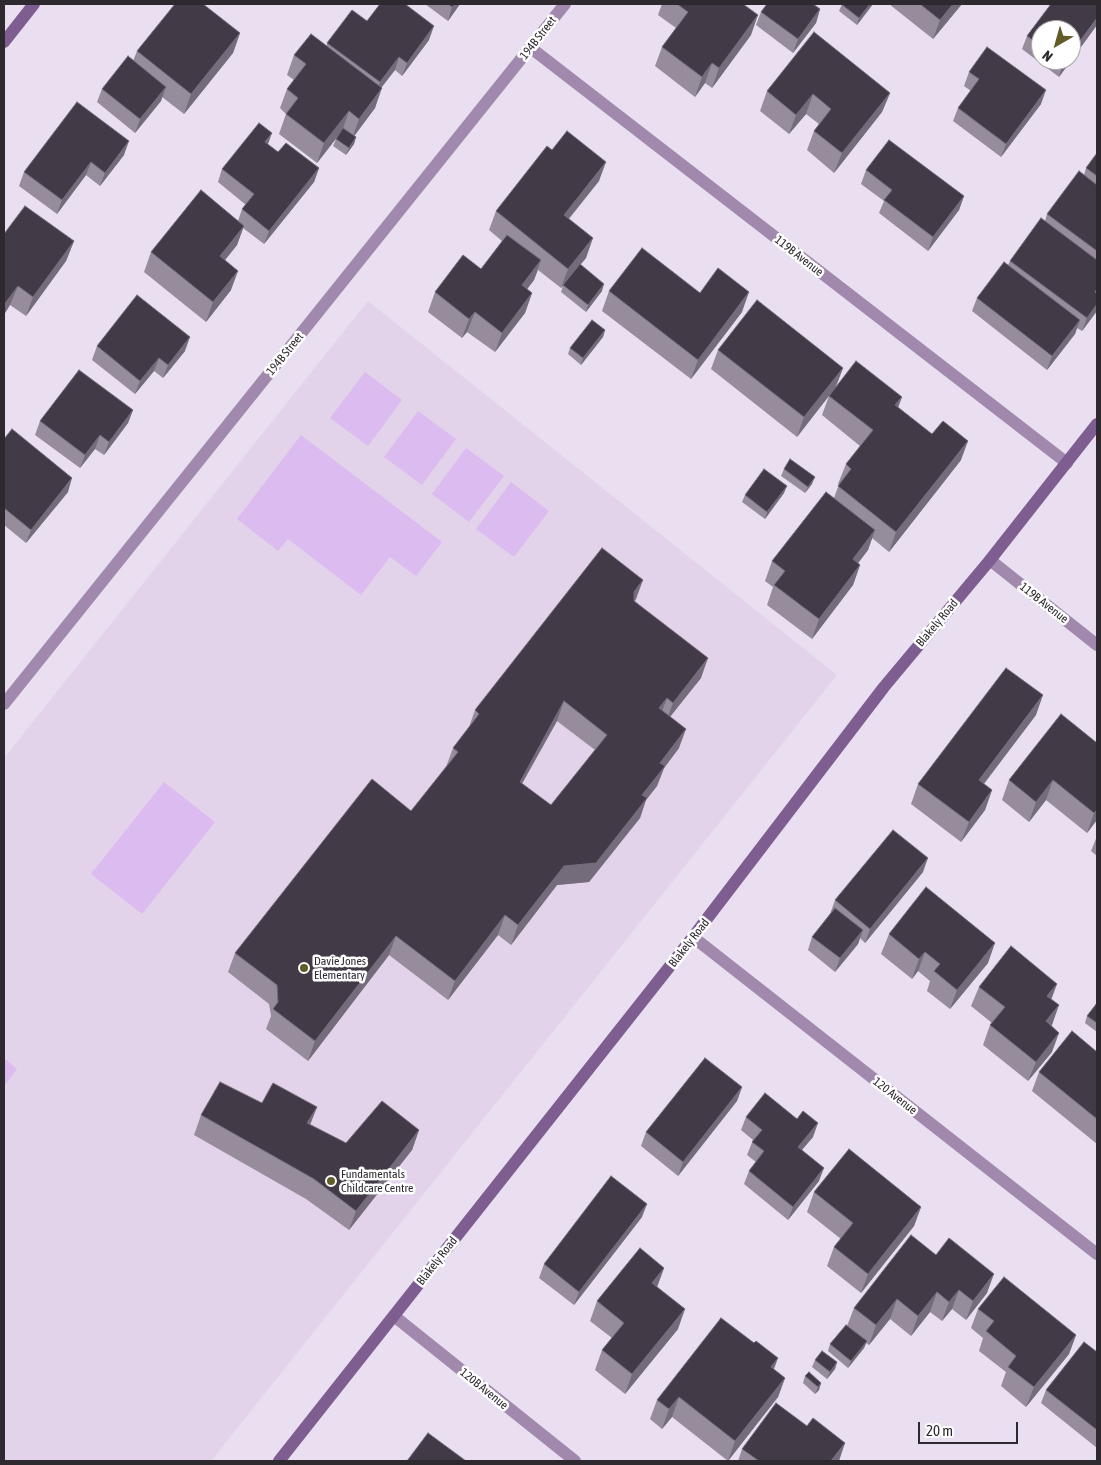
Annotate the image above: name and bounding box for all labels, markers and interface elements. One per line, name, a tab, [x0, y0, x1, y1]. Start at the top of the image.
street label: 194B Street	[517, 14, 559, 62]
north arrow	[1031, 20, 1081, 70]
text: N	[1039, 47, 1056, 65]
street label: 119B Avenue	[772, 233, 826, 279]
street label: 194B Street	[263, 330, 307, 378]
street label: 119B Avenue	[1017, 580, 1071, 626]
street label: Blakely Road	[913, 596, 961, 650]
street label: Blakely Road	[666, 916, 712, 970]
place label: Davie Jones Elementary	[314, 954, 366, 982]
marker: Davie Jones Elementary	[298, 962, 310, 974]
street label: 120 Avenue	[870, 1074, 920, 1118]
place label: Fundamentals Childcare Centre	[341, 1167, 413, 1195]
marker: Fundamentals Childcare Centre	[325, 1175, 337, 1187]
street label: Blakely Road	[414, 1234, 460, 1288]
street label: 120B Avenue	[457, 1365, 511, 1413]
scale bar	[921, 1412, 1021, 1444]
text: 20 m	[926, 1422, 953, 1439]

